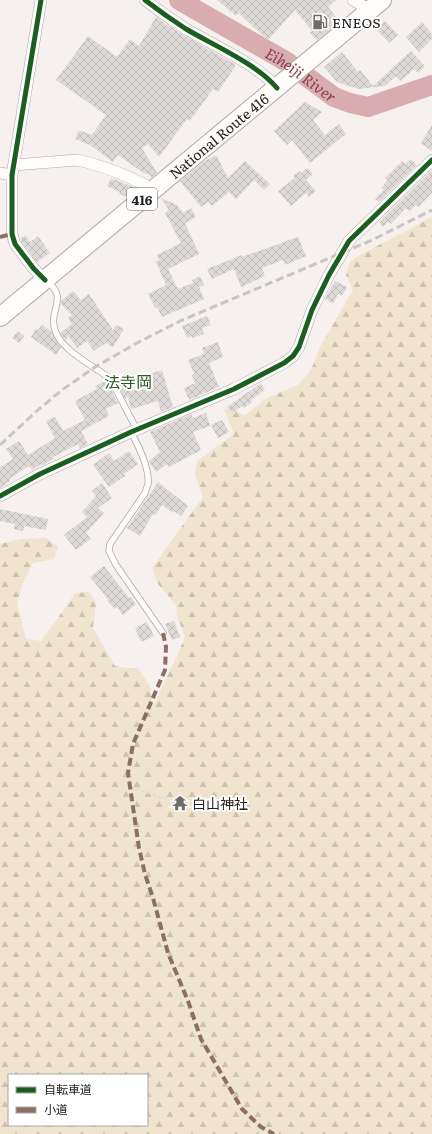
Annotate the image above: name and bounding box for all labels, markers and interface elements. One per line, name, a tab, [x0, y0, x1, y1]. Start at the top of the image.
place label: ENEOS	[332, 12, 381, 32]
fuel station icon: ENEOS	[311, 13, 329, 31]
water label: Eiheiji River	[261, 41, 342, 107]
street label: National Route 416	[164, 88, 273, 183]
road number: 416	[127, 188, 157, 210]
district label: 法寺岡	[104, 369, 152, 393]
place label: 白山神社	[192, 793, 248, 813]
temple icon: 白山神社	[171, 794, 189, 812]
legend	[8, 1074, 148, 1126]
text: 自転車道	[44, 1080, 92, 1098]
text: 小道	[44, 1100, 68, 1118]

